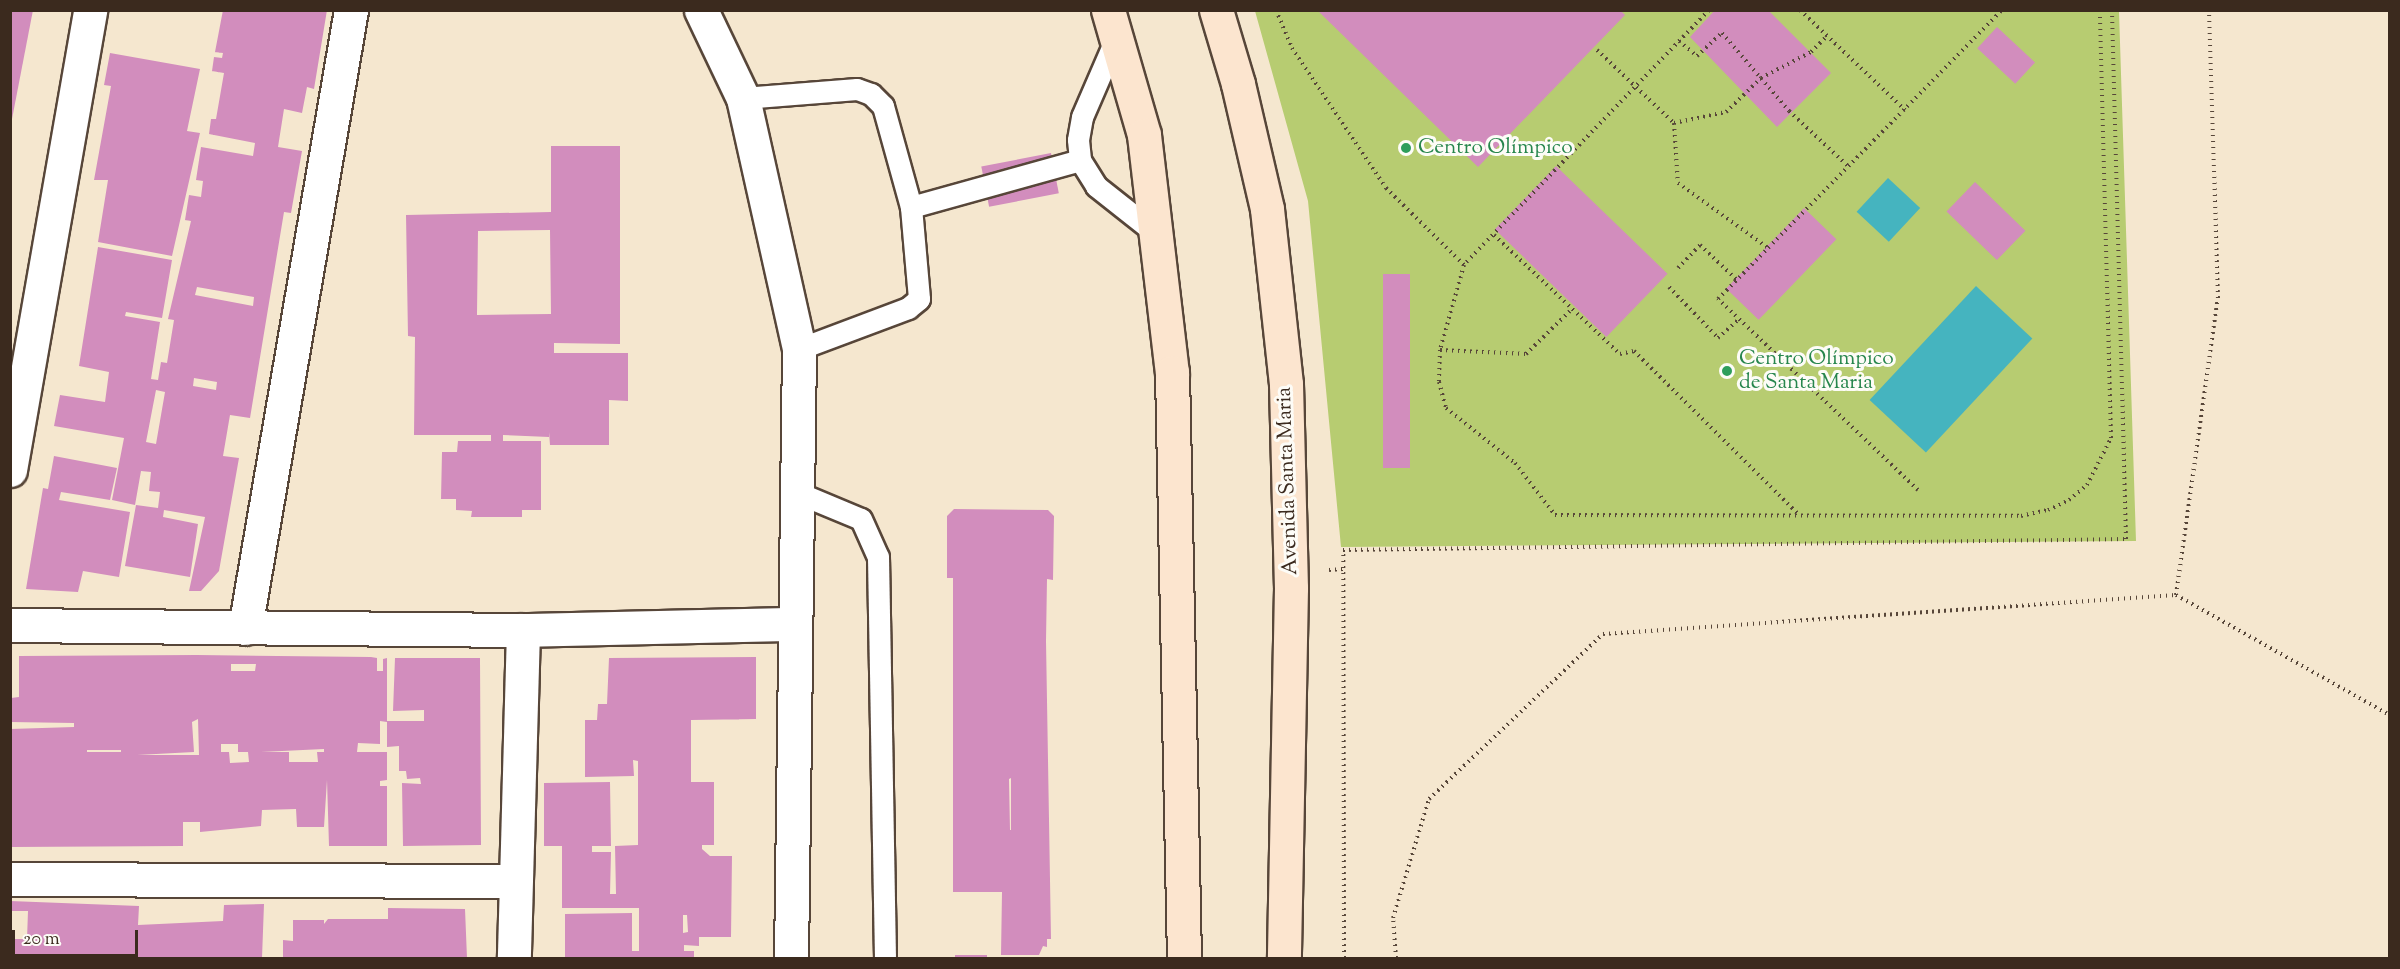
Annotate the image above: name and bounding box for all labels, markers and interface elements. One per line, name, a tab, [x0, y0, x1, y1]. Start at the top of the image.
place label: Centro Olímpico	[1418, 135, 1573, 161]
marker: Centro Olímpico	[1399, 141, 1413, 155]
place label: Centro Olímpico de Santa Maria	[1739, 346, 1894, 396]
marker: Centro Olímpico de Santa Maria	[1720, 364, 1734, 378]
street label: Avenida Santa Maria	[1272, 386, 1304, 576]
scale bar	[15, 918, 141, 956]
text: 20 m	[23, 927, 60, 953]

